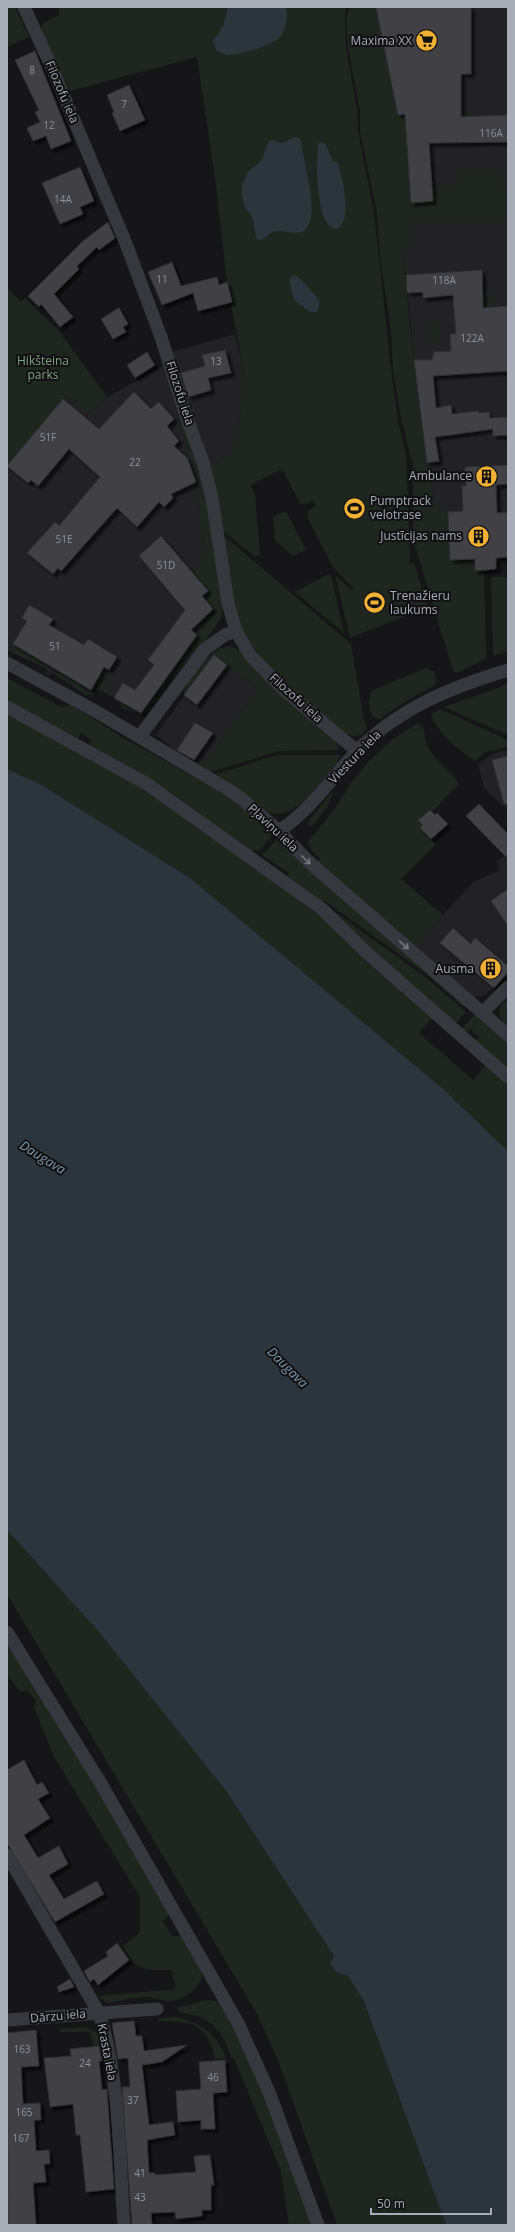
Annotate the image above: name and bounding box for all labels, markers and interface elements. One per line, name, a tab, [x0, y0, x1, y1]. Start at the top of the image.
supermarket icon: Maxima XX	[414, 28, 440, 54]
place label: Maxima XX	[350, 32, 412, 49]
street label: Filozofu iela	[42, 58, 83, 126]
house number: 8	[29, 63, 35, 77]
house number: 7	[121, 97, 127, 111]
house number: 12	[43, 118, 55, 132]
house number: 116A	[479, 126, 503, 140]
house number: 14A	[54, 192, 73, 206]
house number: 11	[156, 272, 168, 286]
house number: 118A	[432, 273, 456, 287]
house number: 122A	[460, 331, 484, 345]
park label: Hikšteina parks	[17, 352, 69, 383]
house number: 13	[210, 354, 222, 368]
street label: Filozofu iela	[162, 359, 199, 427]
house number: 51F	[40, 430, 56, 444]
house number: 22	[129, 455, 141, 469]
building icon: Ambulance	[474, 463, 500, 489]
place label: Ambulance	[409, 467, 472, 484]
place label: Pumptrack velotrase	[370, 492, 432, 523]
sports icon: Pumptrack velotrase	[341, 495, 367, 521]
building icon: Justīcijas nams	[465, 523, 491, 549]
place label: Justīcijas nams	[379, 527, 462, 544]
house number: 51E	[56, 532, 73, 546]
house number: 51D	[157, 558, 175, 572]
place label: Trenažieru laukums	[390, 587, 450, 618]
sports icon: Trenažieru laukums	[362, 590, 388, 616]
house number: 51	[49, 639, 61, 653]
street label: Filozofu iela	[266, 669, 327, 726]
street label: Viestura iela	[325, 726, 385, 787]
street label: Pļaviņu iela	[244, 800, 302, 855]
one-way arrow	[301, 855, 311, 864]
one-way arrow	[399, 940, 410, 949]
building icon: Ausma	[477, 956, 503, 982]
place label: Ausma	[436, 960, 474, 977]
water label: Daugava	[17, 1136, 70, 1178]
water label: Daugava	[264, 1343, 313, 1392]
street label: Dārzu iela	[29, 2005, 87, 2026]
street label: Krasta iela	[94, 2022, 121, 2082]
house number: 163	[13, 2042, 31, 2056]
house number: 24	[79, 2056, 91, 2070]
house number: 46	[207, 2070, 219, 2084]
house number: 37	[127, 2093, 139, 2107]
house number: 165	[15, 2105, 33, 2119]
house number: 167	[12, 2131, 30, 2145]
house number: 41	[134, 2166, 146, 2180]
house number: 43	[134, 2190, 146, 2204]
scale bar	[371, 2190, 491, 2216]
text: 50 m	[377, 2195, 405, 2212]

